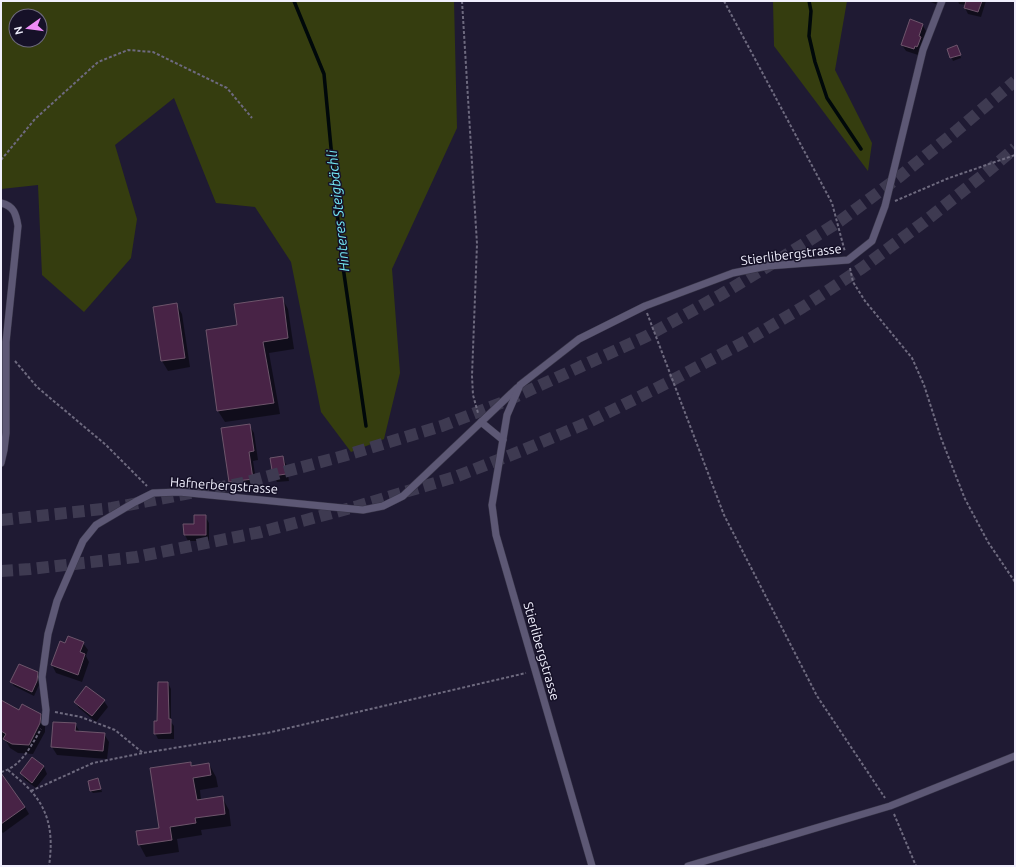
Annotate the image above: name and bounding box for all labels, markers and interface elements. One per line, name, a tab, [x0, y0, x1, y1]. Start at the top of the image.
north arrow	[8, 8, 48, 48]
text: N	[11, 25, 25, 36]
water label: Hinteres Steigbächli	[324, 149, 352, 273]
street label: Stierlibergstrasse	[740, 241, 842, 267]
street label: Hafnerbergstrasse	[170, 474, 278, 496]
street label: Stierlibergstrasse	[521, 600, 563, 702]

